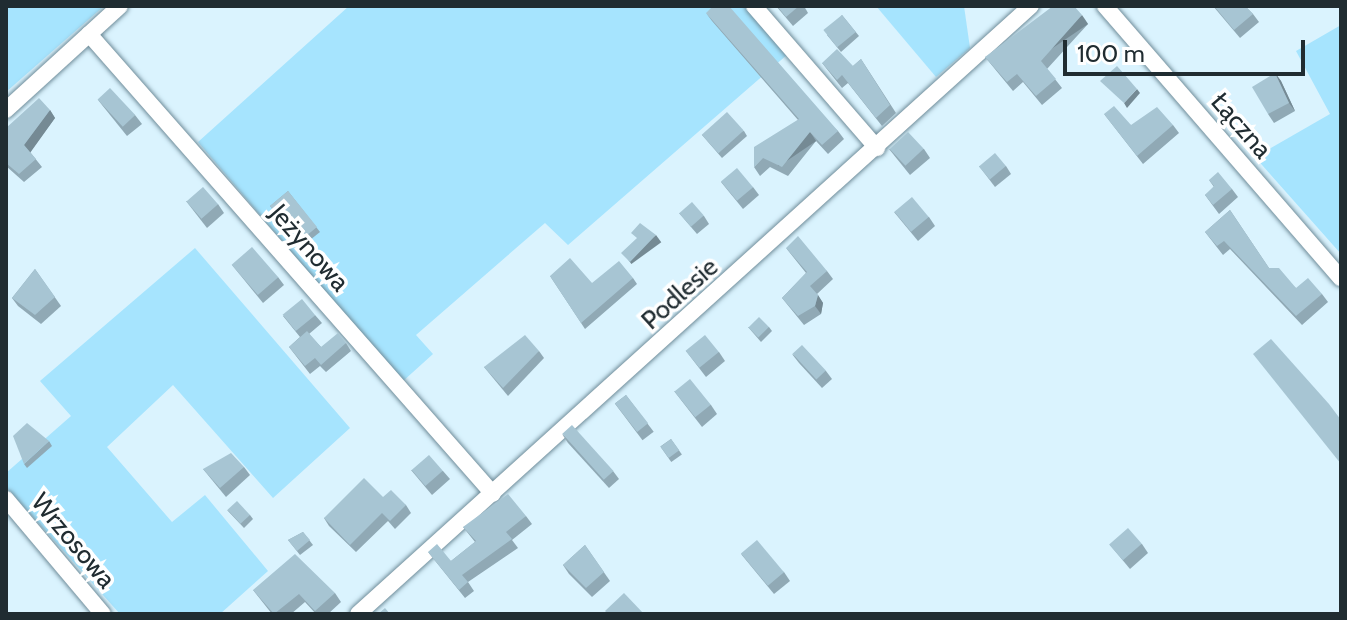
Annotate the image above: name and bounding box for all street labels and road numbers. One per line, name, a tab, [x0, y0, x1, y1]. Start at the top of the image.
street label: Łączna	[1204, 87, 1278, 165]
street label: Jeżynowa	[263, 198, 355, 298]
street label: Podlesie	[635, 252, 725, 336]
street label: Wrzosowa	[24, 487, 122, 595]

